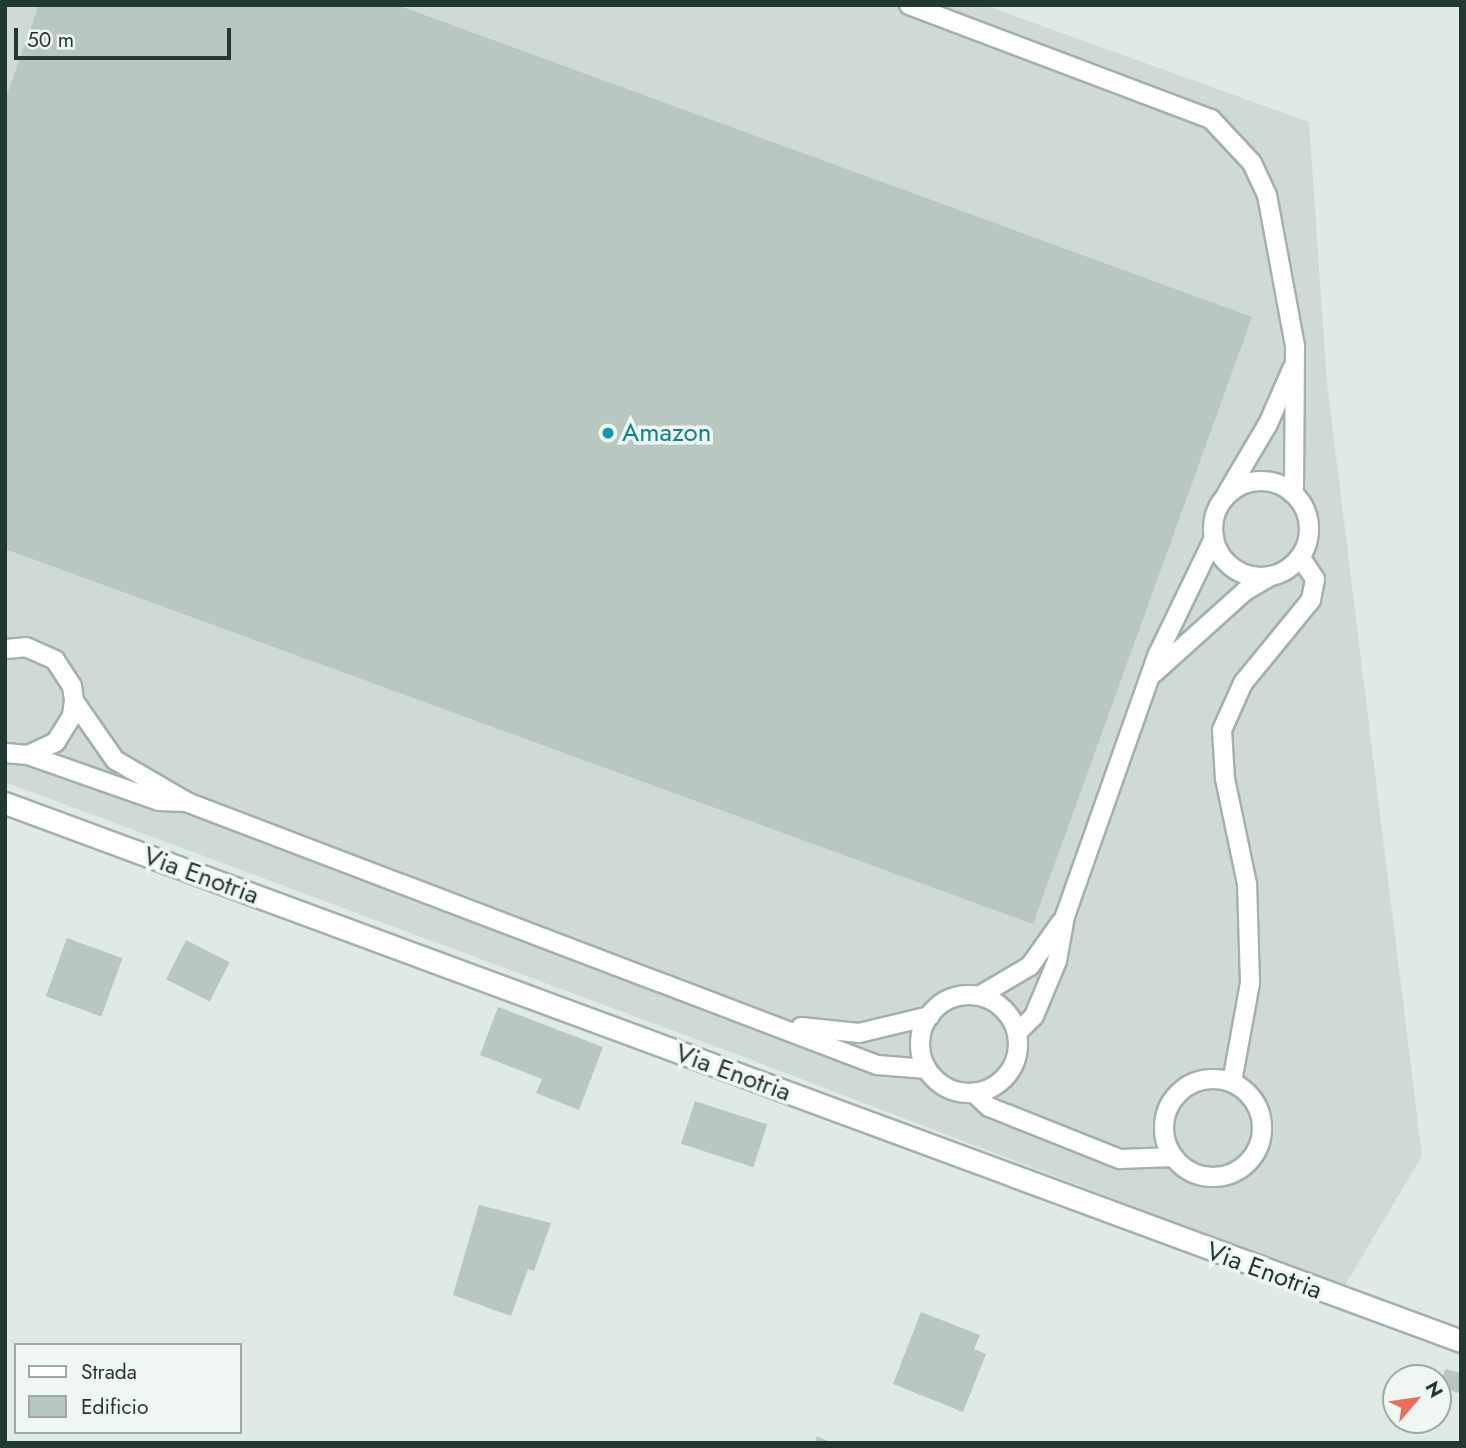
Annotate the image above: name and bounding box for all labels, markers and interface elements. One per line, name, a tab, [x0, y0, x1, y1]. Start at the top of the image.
scale bar	[18, 14, 234, 58]
text: 50 m	[27, 25, 74, 55]
place label: Amazon	[622, 417, 711, 449]
marker: Amazon	[600, 425, 616, 441]
street label: Via Enotria	[139, 841, 263, 911]
street label: Via Enotria	[671, 1038, 795, 1108]
street label: Via Enotria	[1202, 1236, 1326, 1306]
legend	[14, 1343, 242, 1434]
text: Strada	[81, 1357, 137, 1387]
north arrow	[1382, 1364, 1452, 1434]
text: N	[1419, 1376, 1450, 1403]
text: Edificio	[81, 1392, 148, 1422]

